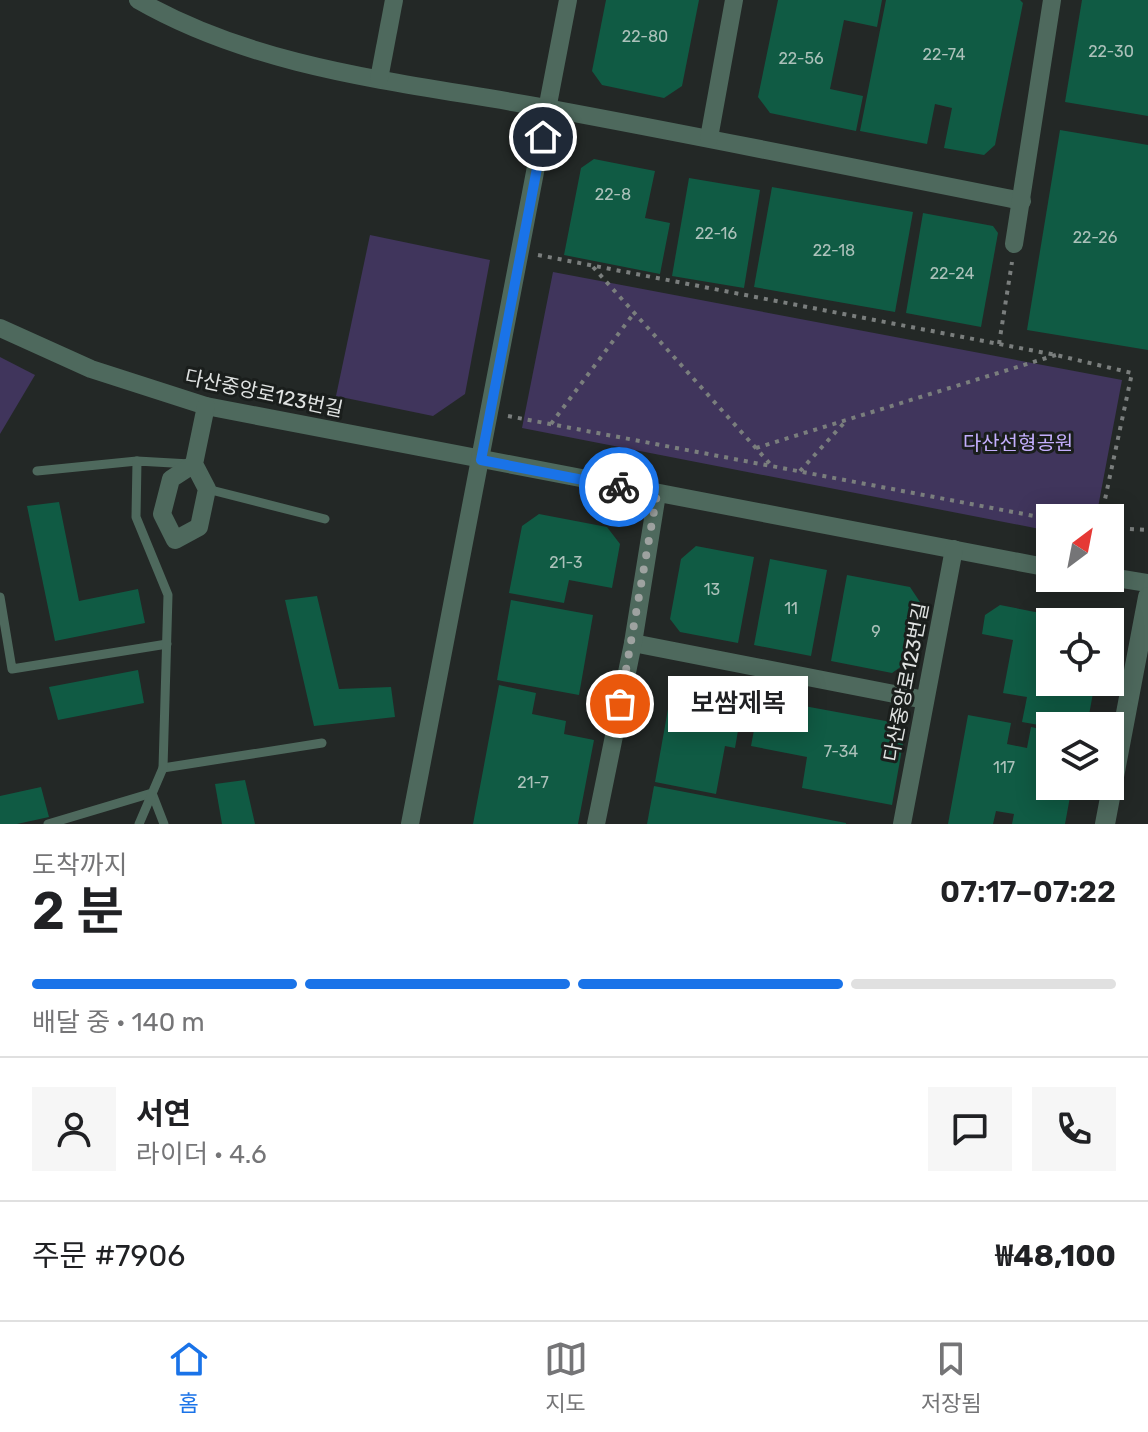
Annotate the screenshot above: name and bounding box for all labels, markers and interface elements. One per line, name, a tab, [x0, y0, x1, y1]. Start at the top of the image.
house number: 22-80	[622, 27, 668, 46]
house number: 22-30	[1088, 42, 1134, 61]
house number: 22-74	[923, 45, 965, 64]
house number: 22-56	[778, 49, 824, 68]
pin	[509, 103, 577, 171]
icon: home	[521, 115, 565, 159]
house number: 22-8	[595, 185, 631, 204]
house number: 22-16	[695, 224, 737, 243]
house number: 22-26	[1073, 228, 1118, 247]
house number: 22-18	[813, 241, 855, 260]
house number: 22-24	[930, 264, 974, 283]
street label: 다산중앙로123번길	[183, 365, 345, 421]
park label: 다산선형공원	[963, 431, 1073, 455]
courier	[579, 447, 659, 527]
icon: bike	[597, 465, 641, 509]
north arrow	[1036, 504, 1124, 592]
map controls	[1036, 504, 1124, 800]
house number: 21-3	[549, 553, 583, 572]
house number: 13	[704, 580, 720, 599]
house number: 11	[784, 599, 798, 618]
street label: 다산중앙로123번길	[879, 601, 933, 763]
button: locate	[1036, 608, 1124, 696]
house number: 9	[871, 622, 881, 641]
pin	[586, 670, 654, 738]
callout: 보쌈제복	[668, 676, 808, 732]
icon: bag	[598, 682, 642, 726]
text: 보쌈제복	[690, 688, 786, 719]
button: layers	[1036, 712, 1124, 800]
house number: 7-34	[824, 742, 858, 761]
house number: 117	[993, 758, 1015, 777]
house number: 21-7	[517, 773, 549, 792]
text: 도착까지	[32, 850, 128, 881]
text: 07:17–07:22	[940, 874, 1116, 910]
text: 2 분	[32, 880, 124, 942]
text: 배달 중 · 140 m	[32, 1007, 205, 1038]
button: person	[32, 1087, 116, 1171]
button: chat	[928, 1087, 1012, 1171]
button: phone	[1032, 1087, 1116, 1171]
text: 서연	[136, 1096, 191, 1132]
text: 라이더 · 4.6	[136, 1139, 267, 1170]
text: 주문 #7906	[32, 1238, 185, 1274]
text: ₩48,100	[996, 1238, 1116, 1274]
tab: 홈	[167, 1337, 211, 1417]
tab: 지도	[544, 1337, 588, 1417]
tab: 저장됨	[921, 1337, 981, 1417]

